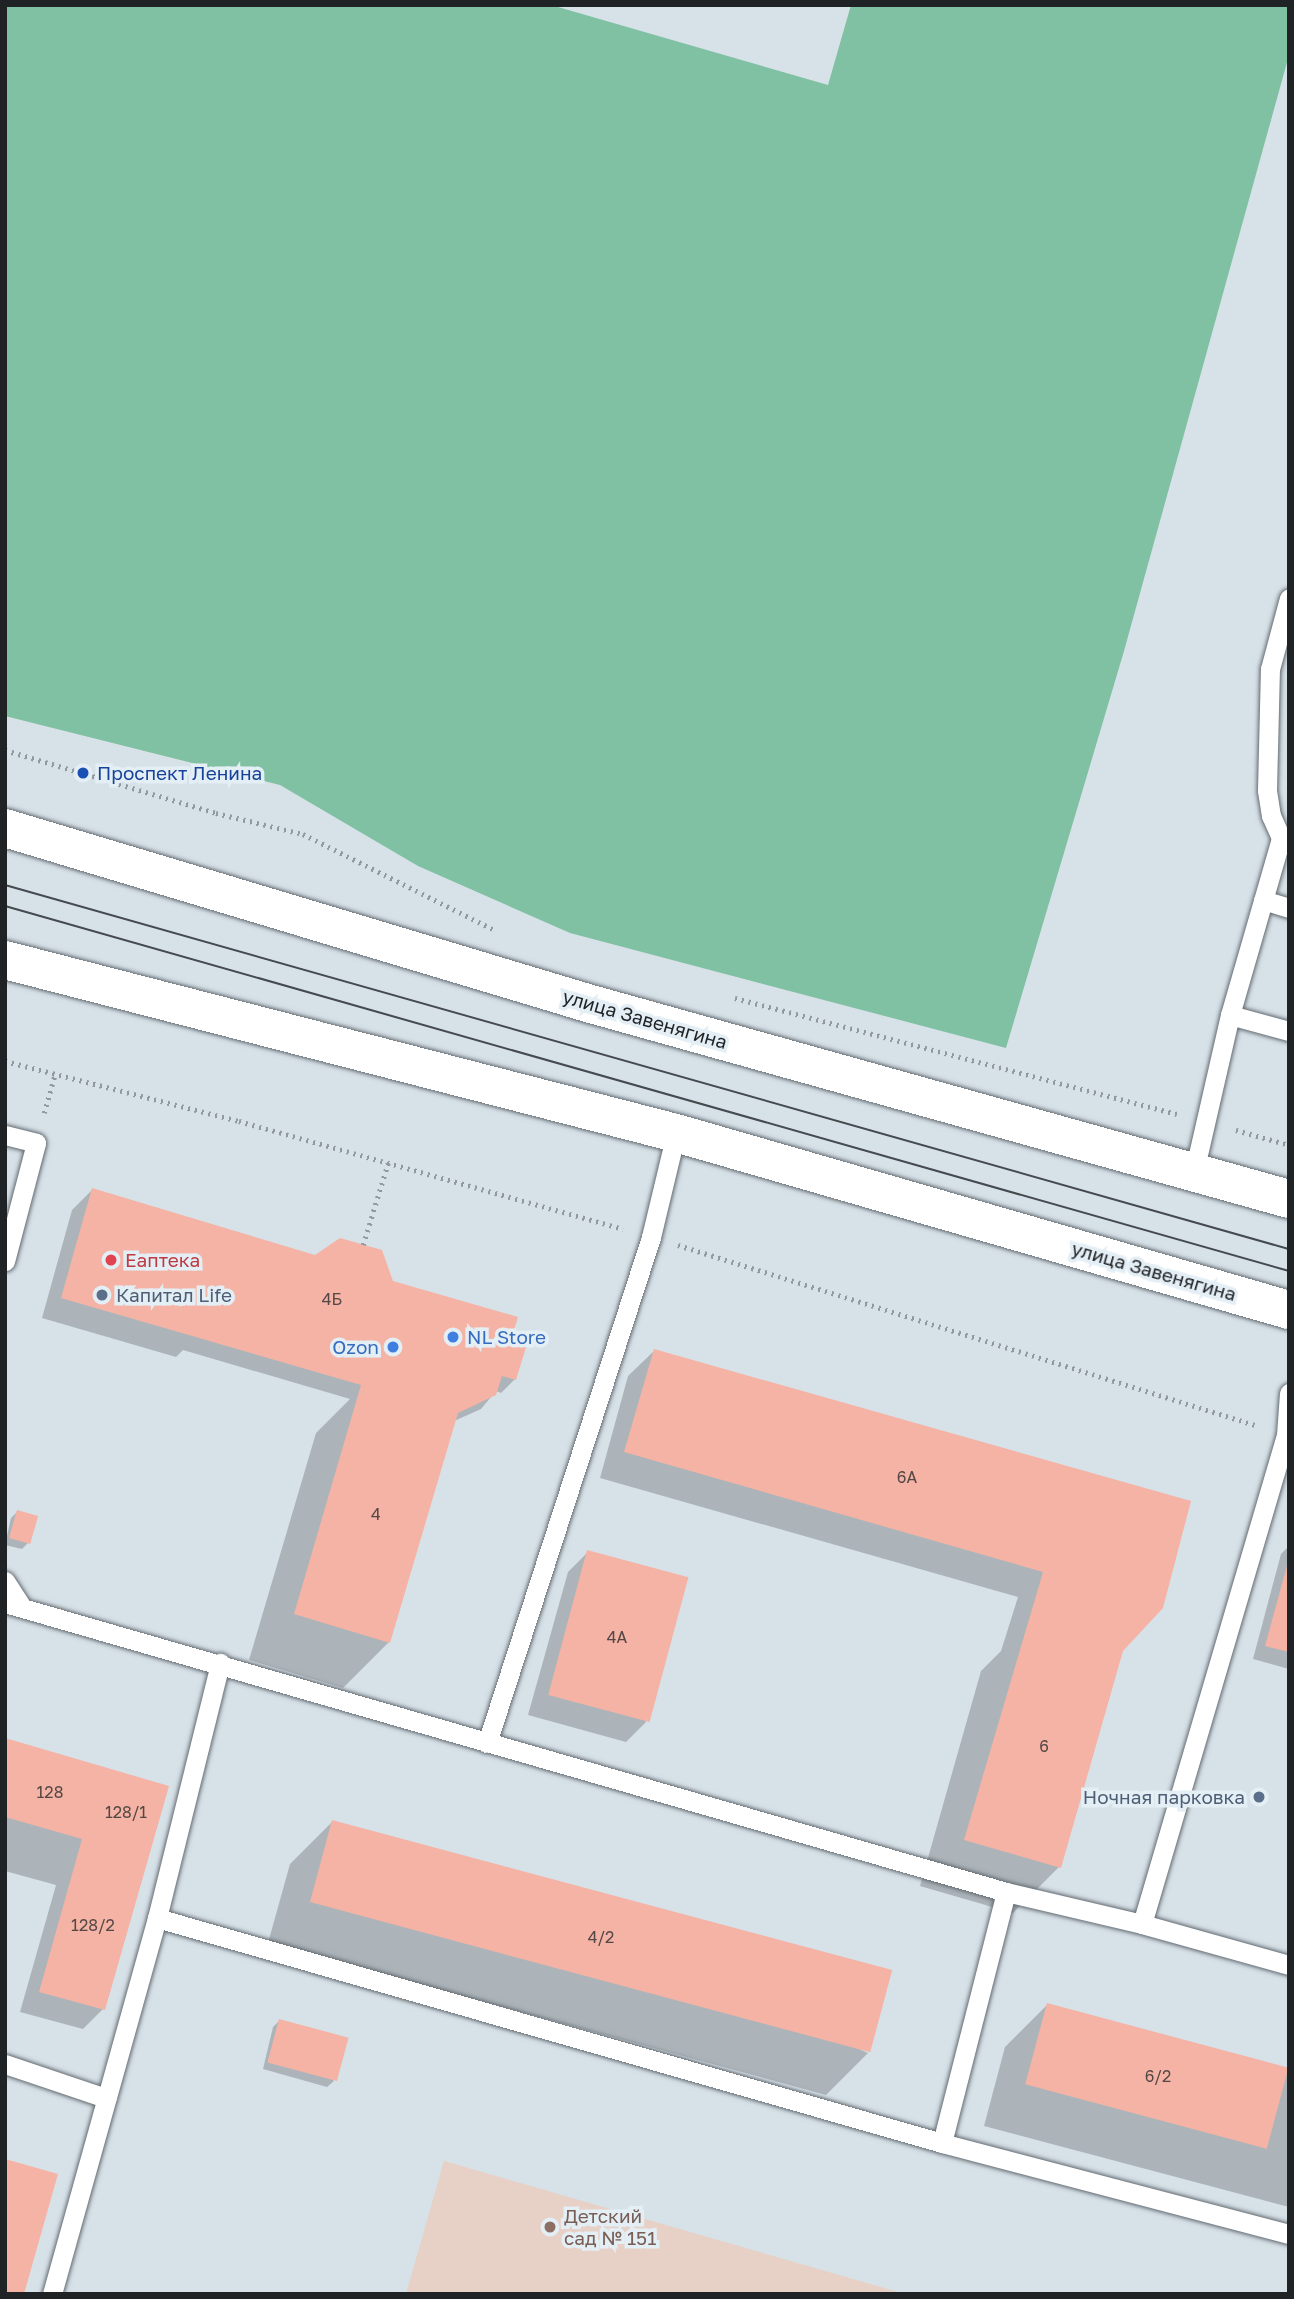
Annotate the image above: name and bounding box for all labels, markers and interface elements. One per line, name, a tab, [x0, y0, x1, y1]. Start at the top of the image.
place label: Проспект Ленина	[97, 762, 262, 784]
marker: Проспект Ленина	[75, 765, 91, 781]
street label: улица Завенягина	[560, 985, 730, 1053]
street label: улица Завенягина	[1069, 1237, 1239, 1305]
place label: Еаптека	[125, 1249, 200, 1271]
marker: Еаптека	[103, 1252, 119, 1268]
place label: Капитал Life	[116, 1284, 232, 1306]
marker: Капитал Life	[94, 1287, 110, 1303]
house number: 4Б	[322, 1289, 342, 1309]
place label: NL Store	[467, 1326, 546, 1348]
marker: NL Store	[445, 1329, 461, 1345]
place label: Ozon	[332, 1336, 379, 1358]
marker: Ozon	[385, 1339, 401, 1355]
house number: 6А	[897, 1467, 917, 1487]
house number: 4	[371, 1504, 381, 1524]
house number: 4А	[607, 1627, 627, 1647]
house number: 6	[1039, 1736, 1049, 1756]
house number: 128	[37, 1782, 63, 1802]
place label: Ночная парковка	[1083, 1786, 1245, 1808]
marker: Ночная парковка	[1251, 1789, 1267, 1805]
house number: 128/1	[105, 1802, 147, 1822]
house number: 128/2	[71, 1915, 115, 1935]
house number: 4/2	[588, 1927, 614, 1947]
house number: 6/2	[1145, 2066, 1171, 2086]
place label: Детский сад № 151	[564, 2205, 656, 2249]
marker: Детский сад № 151	[542, 2219, 558, 2235]

